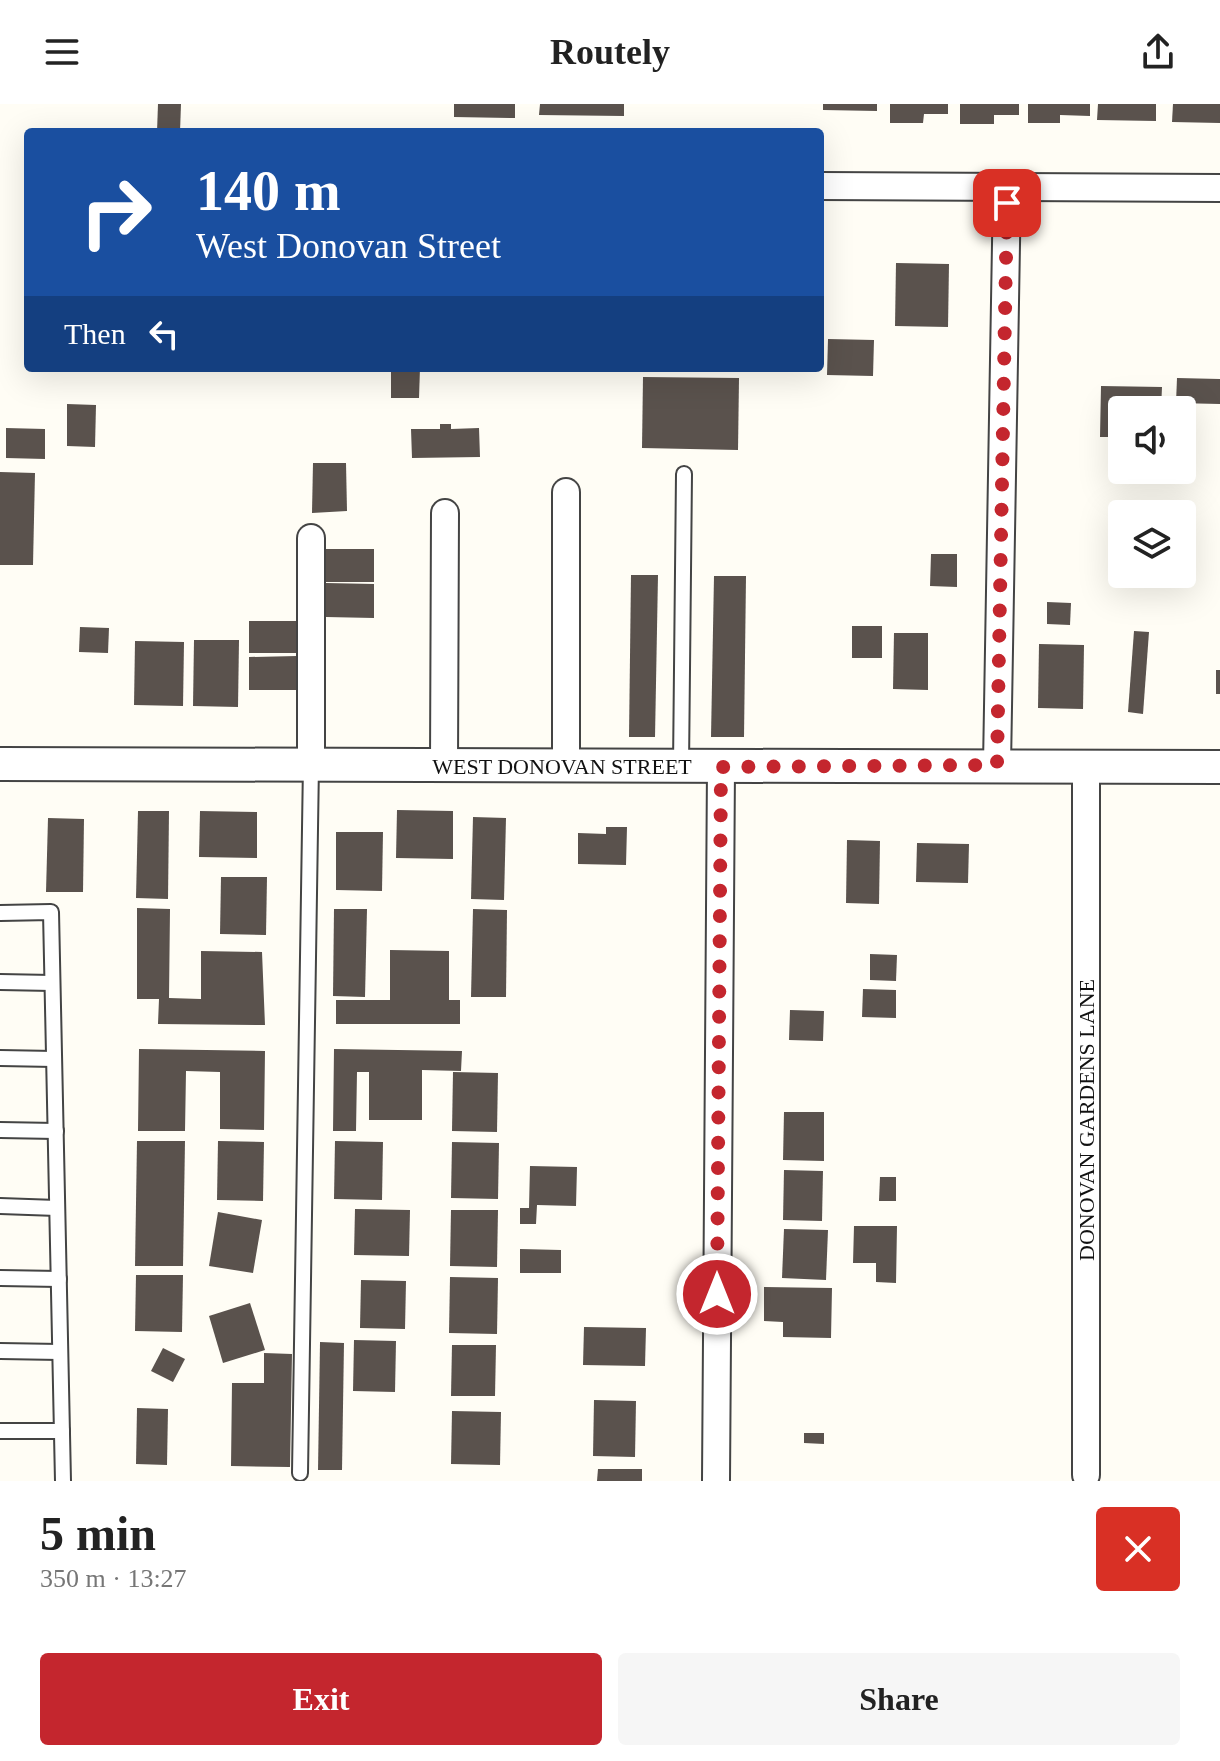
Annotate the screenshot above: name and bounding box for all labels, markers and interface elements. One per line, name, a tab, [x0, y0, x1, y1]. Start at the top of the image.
icon: menu	[40, 30, 84, 74]
icon: share	[1136, 30, 1180, 74]
text: Routely	[550, 32, 670, 72]
icon: right	[64, 160, 168, 264]
text: 140 m	[196, 160, 341, 222]
pin	[973, 169, 1041, 237]
icon: arrive	[985, 181, 1029, 225]
text: West Donovan Street	[196, 226, 501, 266]
icon: left	[142, 312, 186, 356]
text: Then	[64, 317, 126, 350]
map controls	[1108, 396, 1196, 588]
button: sound	[1108, 396, 1196, 484]
button: layers	[1108, 500, 1196, 588]
street label: WEST DONOVAN STREET	[432, 754, 692, 779]
street label: DONOVAN GARDENS LANE	[1074, 979, 1099, 1261]
position arrow	[675, 1252, 759, 1336]
text: 5 min	[40, 1507, 156, 1560]
button: close	[1096, 1507, 1180, 1591]
text: 350 m · 13:27	[40, 1564, 187, 1593]
button: Exit	[40, 1653, 602, 1745]
button: Share	[618, 1653, 1180, 1745]

